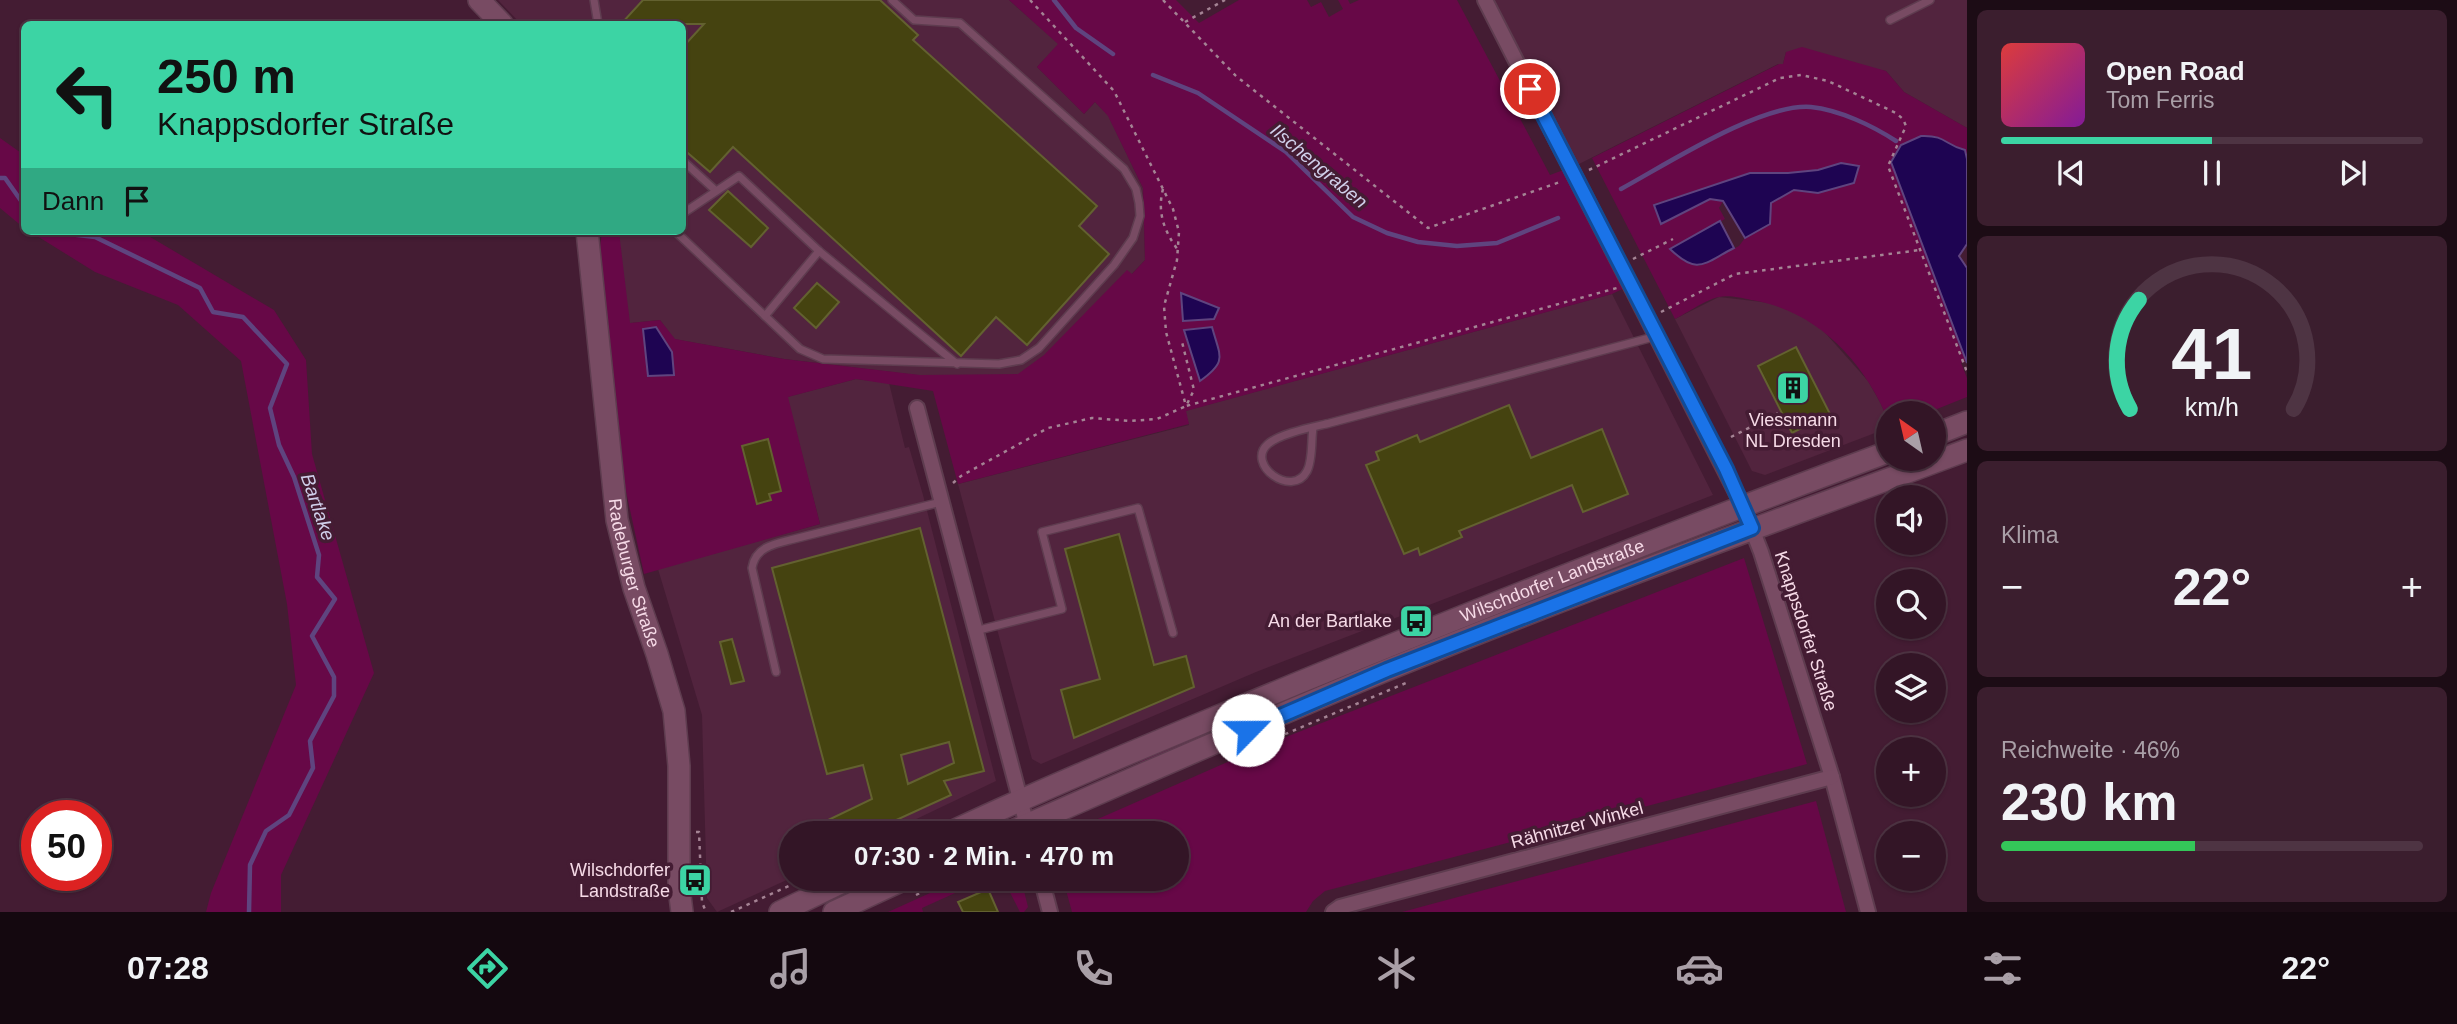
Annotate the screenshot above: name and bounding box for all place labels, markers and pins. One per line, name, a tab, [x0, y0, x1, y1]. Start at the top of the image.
pin	[1500, 59, 1560, 119]
building icon: Viessmann NL Dresden	[1774, 369, 1812, 407]
place label: Viessmann NL Dresden	[1745, 410, 1841, 451]
bus stop icon: An der Bartlake	[1397, 602, 1435, 640]
place label: An der Bartlake	[1268, 611, 1392, 631]
place label: Wilschdorfer Landstraße	[570, 860, 670, 901]
bus stop icon: Wilschdorfer Landstraße	[676, 861, 714, 899]

